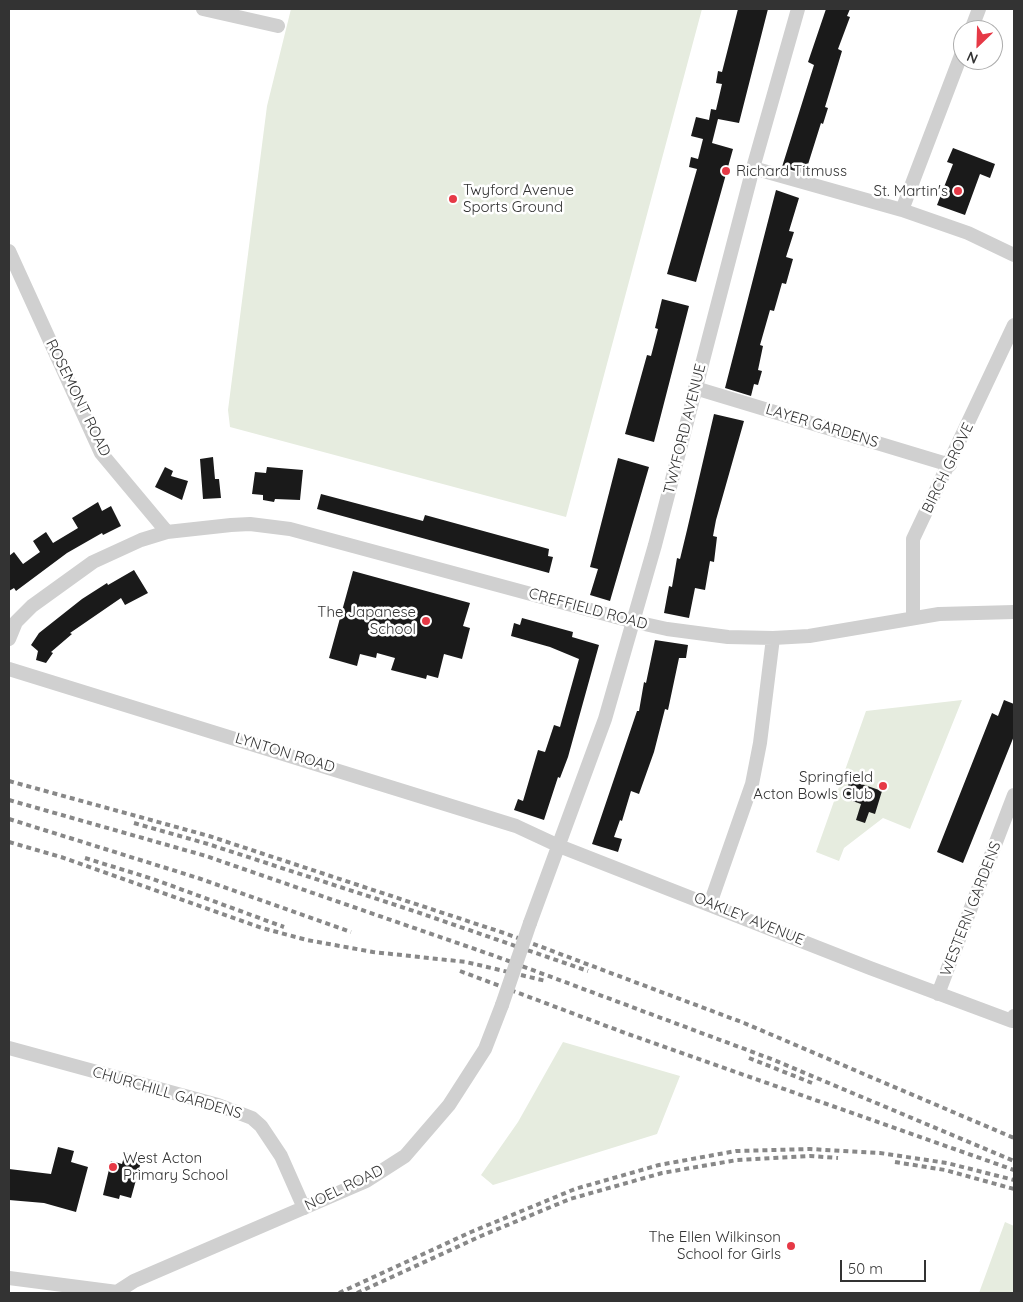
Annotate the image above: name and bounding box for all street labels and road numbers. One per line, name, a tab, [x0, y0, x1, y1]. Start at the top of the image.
street label: ROSEMONT ROAD	[42, 336, 114, 460]
street label: TWYFORD AVENUE	[660, 362, 710, 496]
street label: LAYER GARDENS	[763, 400, 881, 452]
street label: BIRCH GROVE	[918, 420, 978, 516]
street label: CREFFIELD ROAD	[527, 584, 649, 634]
street label: LYNTON ROAD	[233, 729, 337, 777]
street label: WESTERN GARDENS	[937, 839, 1005, 979]
street label: OAKLEY AVENUE	[691, 889, 807, 949]
street label: CHURCHILL GARDENS	[90, 1063, 244, 1123]
street label: NOEL ROAD	[302, 1161, 386, 1215]

